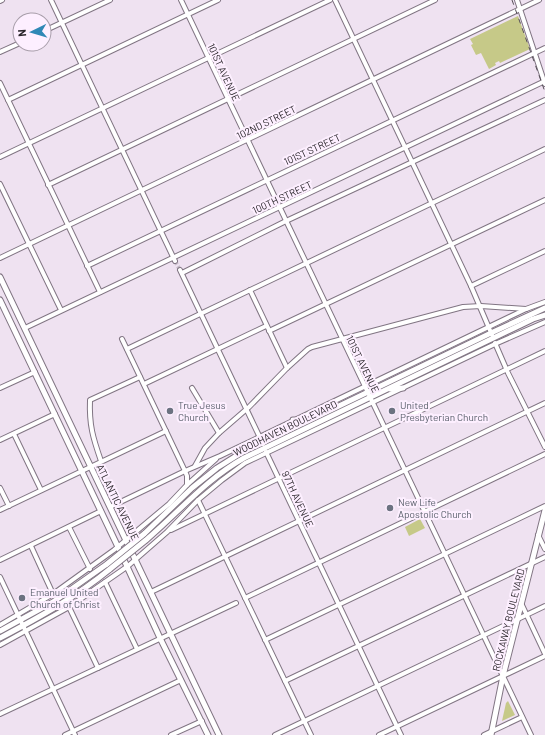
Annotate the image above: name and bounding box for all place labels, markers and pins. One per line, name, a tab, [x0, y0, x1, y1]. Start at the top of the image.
place label: True Jesus Church	[178, 399, 226, 423]
place label: United Presbyterian Church	[400, 399, 488, 423]
marker: True Jesus Church	[165, 406, 175, 416]
marker: United Presbyterian Church	[387, 406, 397, 416]
place label: New Life Apostolic Church	[398, 496, 472, 520]
marker: New Life Apostolic Church	[385, 503, 395, 513]
place label: Emanuel United Church of Christ	[30, 586, 100, 610]
marker: Emanuel United Church of Christ	[17, 593, 27, 603]

